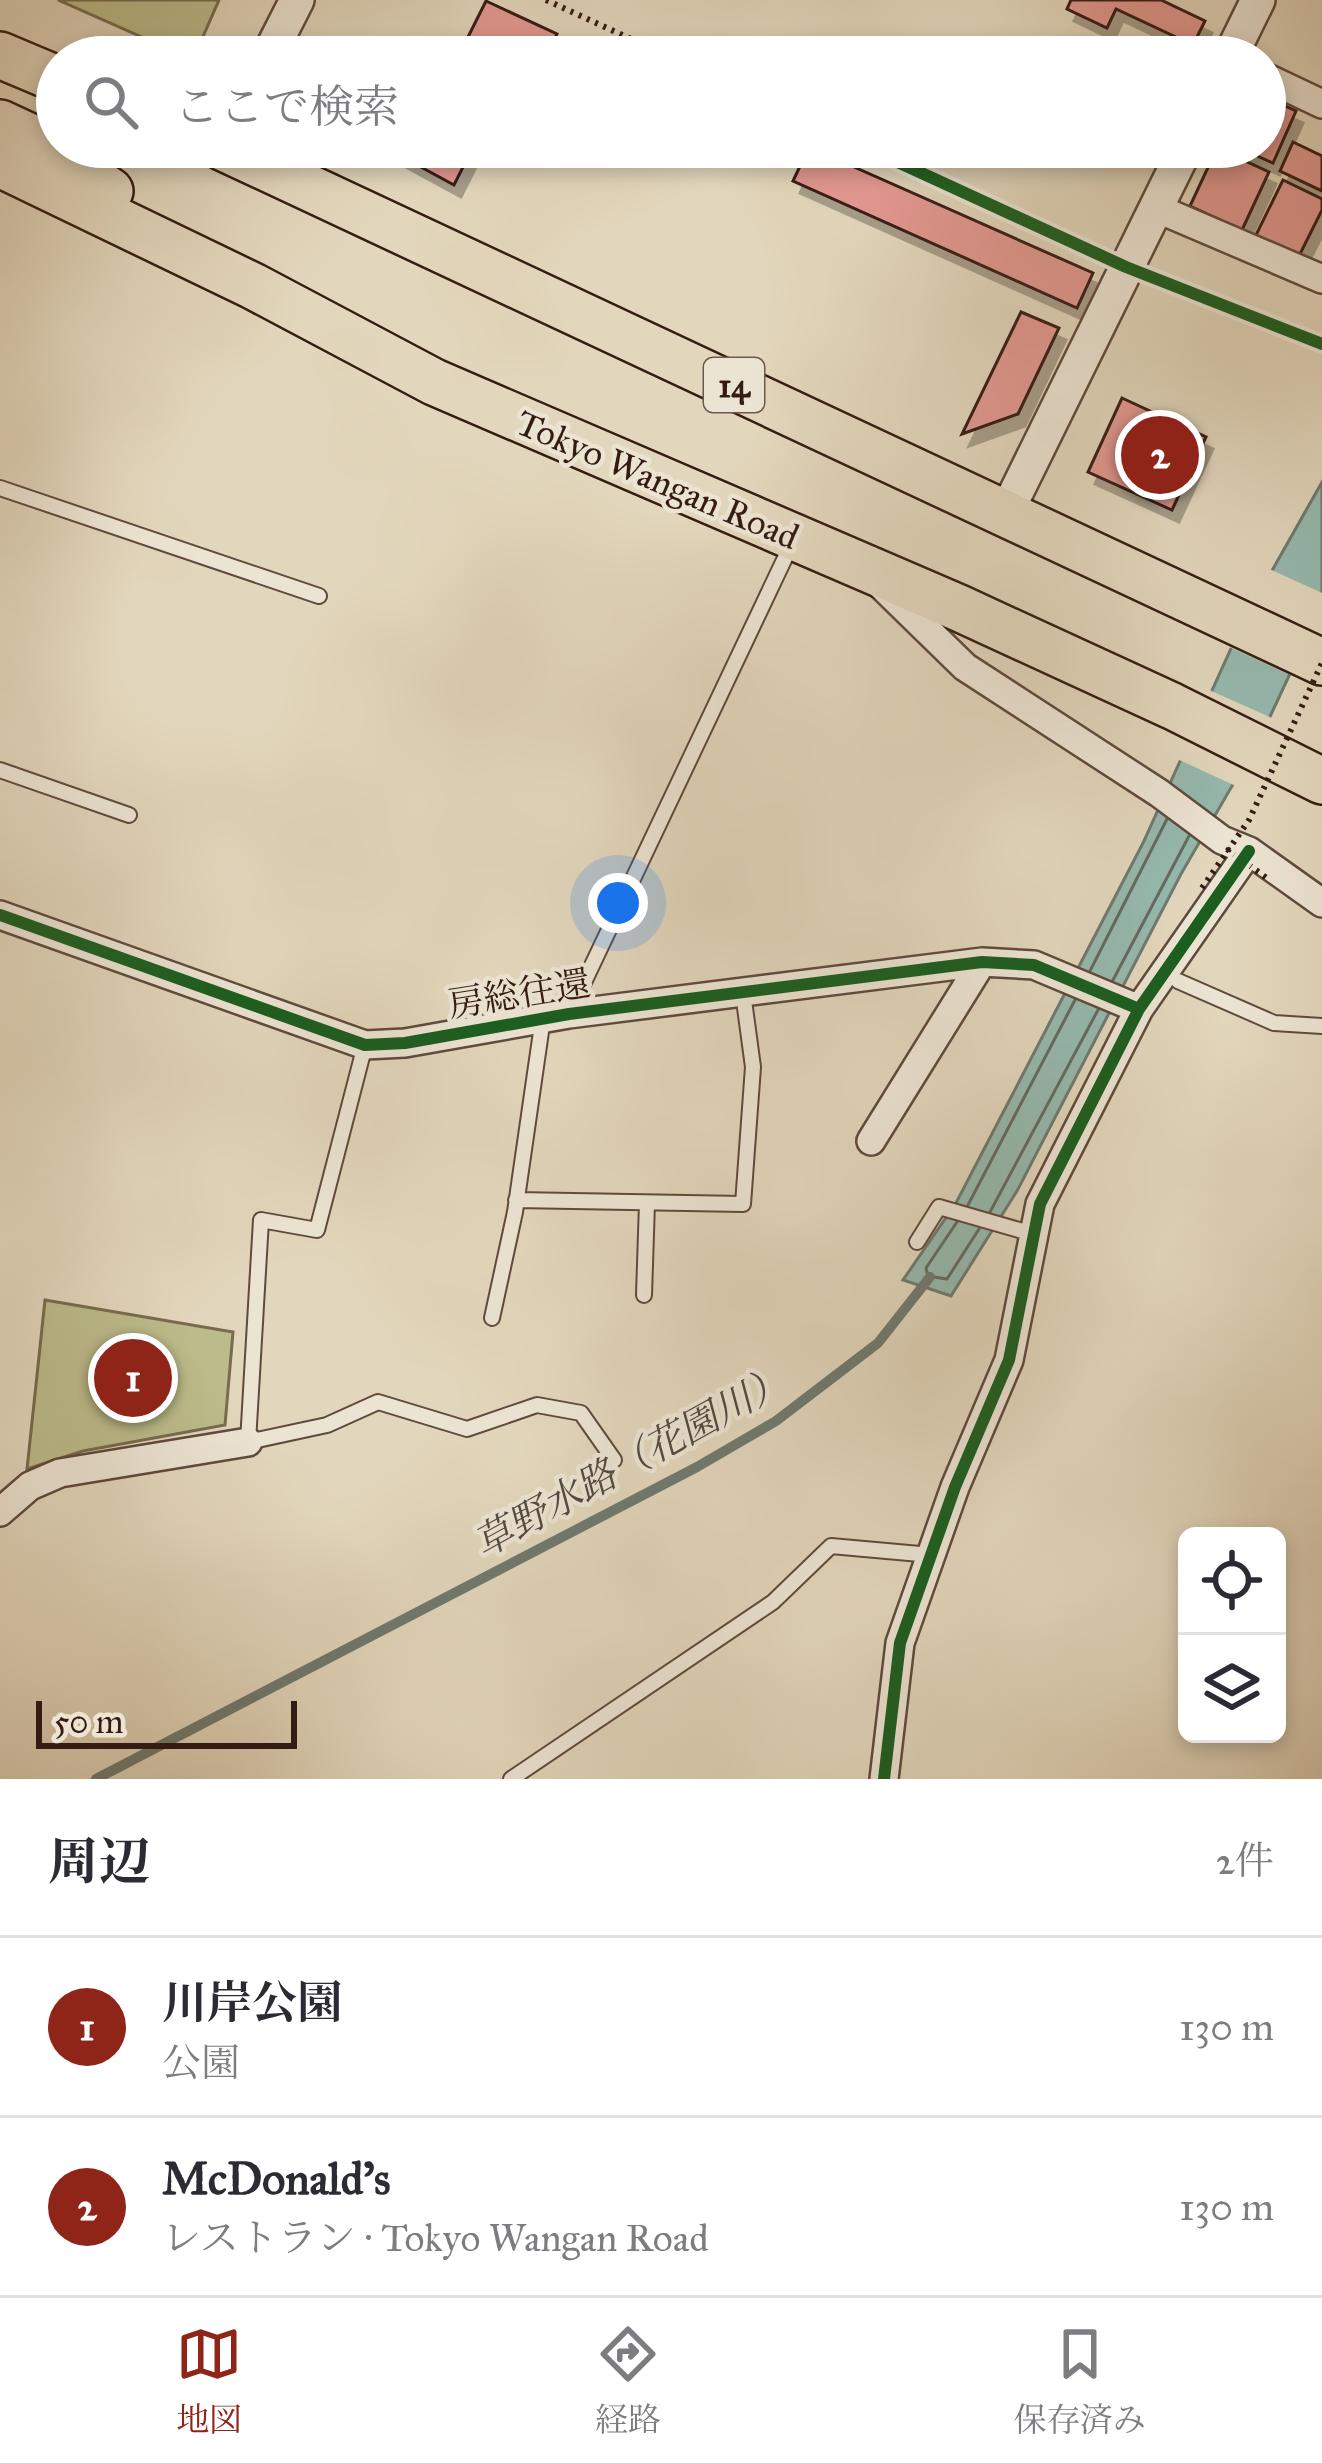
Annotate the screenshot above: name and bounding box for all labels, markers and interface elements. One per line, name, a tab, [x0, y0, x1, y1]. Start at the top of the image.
search box	[36, 36, 1286, 168]
icon: search	[78, 69, 144, 135]
text: ここで検索	[174, 79, 399, 134]
road number: 14	[704, 358, 764, 412]
street label: Tokyo Wangan Road	[510, 401, 805, 559]
pin: 2	[1121, 410, 1199, 500]
your location	[588, 873, 648, 933]
street label: 房総往還	[445, 961, 594, 1027]
pin: 1	[94, 1333, 172, 1423]
water label: 草野水路（花園川）	[465, 1356, 796, 1568]
map controls	[1178, 1527, 1286, 1743]
button: locate	[1178, 1527, 1286, 1635]
button: layers	[1178, 1635, 1286, 1743]
scale bar	[36, 1695, 297, 1748]
text: 50 m	[54, 1702, 123, 1742]
text: 周辺	[48, 1831, 150, 1893]
text: 2件	[1216, 1837, 1274, 1885]
text: 川岸公園	[162, 1975, 342, 2030]
text: 1	[79, 2003, 95, 2051]
text: 130 m	[1179, 2003, 1274, 2051]
text: 公園	[162, 2039, 240, 2087]
text: McDonald's	[162, 2151, 391, 2206]
text: 2	[77, 2183, 97, 2231]
text: 130 m	[1179, 2183, 1274, 2231]
text: レストラン · Tokyo Wangan Road	[162, 2214, 709, 2262]
tab: 地図	[176, 2321, 242, 2440]
tab: 経路	[595, 2321, 661, 2440]
tab: 保存済み	[1014, 2321, 1146, 2440]

